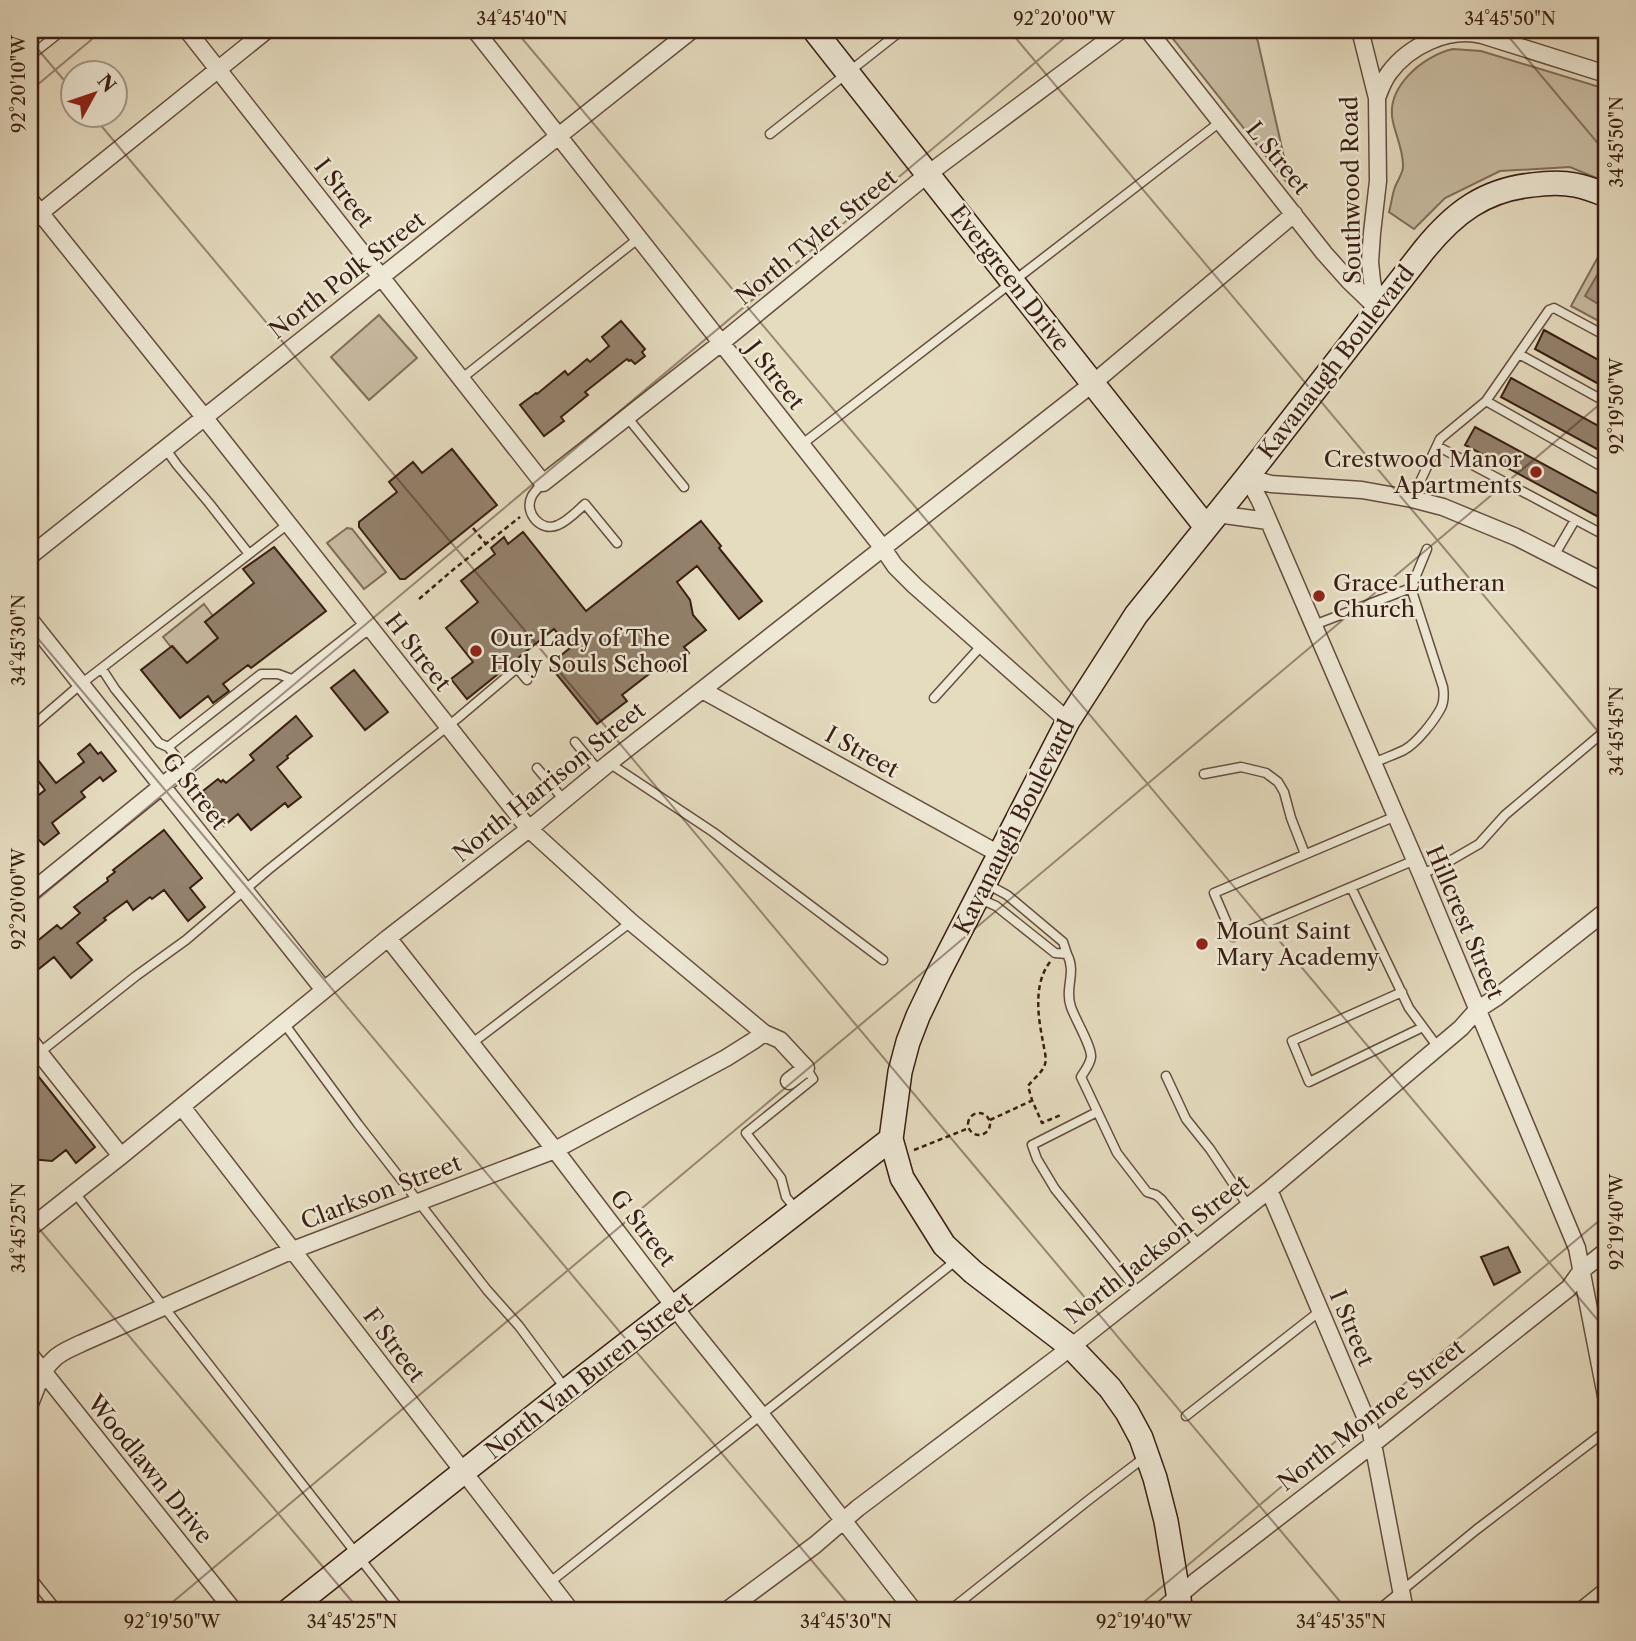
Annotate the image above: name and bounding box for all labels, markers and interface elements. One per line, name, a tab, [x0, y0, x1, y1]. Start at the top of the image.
text: 34°45'40"N	[476, 8, 568, 30]
text: 92°20'00"W	[1013, 8, 1116, 30]
text: 34°45'50"N	[1464, 8, 1556, 30]
text: 92°20'10"W	[8, 34, 30, 133]
north arrow	[60, 60, 130, 130]
text: N	[93, 70, 121, 97]
street label: Southwood Road	[1335, 96, 1367, 284]
text: 34°45'50"N	[1606, 96, 1628, 188]
street label: L Street	[1240, 116, 1316, 200]
street label: I Street	[308, 153, 380, 233]
street label: North Tyler Street	[730, 163, 902, 311]
street label: Evergreen Drive	[944, 199, 1076, 357]
street label: North Polk Street	[263, 205, 431, 345]
street label: Kavanaugh Boulevard	[1252, 260, 1420, 464]
street label: J Street	[738, 333, 811, 415]
text: 92°19'50"W	[1606, 357, 1628, 454]
place label: Crestwood Manor Apartments	[1324, 445, 1522, 499]
marker: Crestwood Manor Apartments	[1528, 464, 1544, 480]
place label: Grace Lutheran Church	[1333, 569, 1505, 623]
marker: Grace Lutheran Church	[1311, 588, 1327, 604]
text: 34°45'30"N	[8, 594, 30, 686]
street label: H Street	[379, 608, 457, 696]
place label: Our Lady of The Holy Souls School	[490, 624, 689, 678]
marker: Our Lady of The Holy Souls School	[468, 643, 484, 659]
text: 34°45'45"N	[1606, 686, 1628, 776]
street label: North Harrison Street	[447, 696, 651, 868]
street label: Kavanaugh Boulevard	[948, 715, 1080, 939]
street label: I Street	[820, 720, 904, 784]
street label: G Street	[156, 747, 234, 835]
street label: Hillcrest Street	[1420, 841, 1510, 1003]
text: 92°20'00"W	[8, 847, 30, 950]
place label: Mount Saint Mary Academy	[1216, 917, 1380, 971]
marker: Mount Saint Mary Academy	[1194, 936, 1210, 952]
street label: Clarkson Street	[297, 1149, 465, 1235]
street label: North Jackson Street	[1059, 1168, 1255, 1330]
text: 92°19'40"W	[1606, 1173, 1628, 1270]
text: 34°45'25"N	[8, 1183, 30, 1273]
street label: G Street	[604, 1184, 682, 1272]
street label: North Van Buren Street	[480, 1285, 698, 1465]
street label: I Street	[1323, 1286, 1381, 1370]
street label: F Street	[357, 1302, 431, 1388]
street label: North Monroe Street	[1272, 1333, 1470, 1497]
street label: Woodlawn Drive	[81, 1388, 219, 1549]
text: 92°19'50"W	[124, 1611, 221, 1633]
text: 34°45'25"N	[307, 1611, 397, 1633]
text: 34°45'30"N	[800, 1611, 892, 1633]
text: 92°19'40"W	[1096, 1611, 1193, 1633]
text: 34°45'35"N	[1296, 1611, 1386, 1633]

